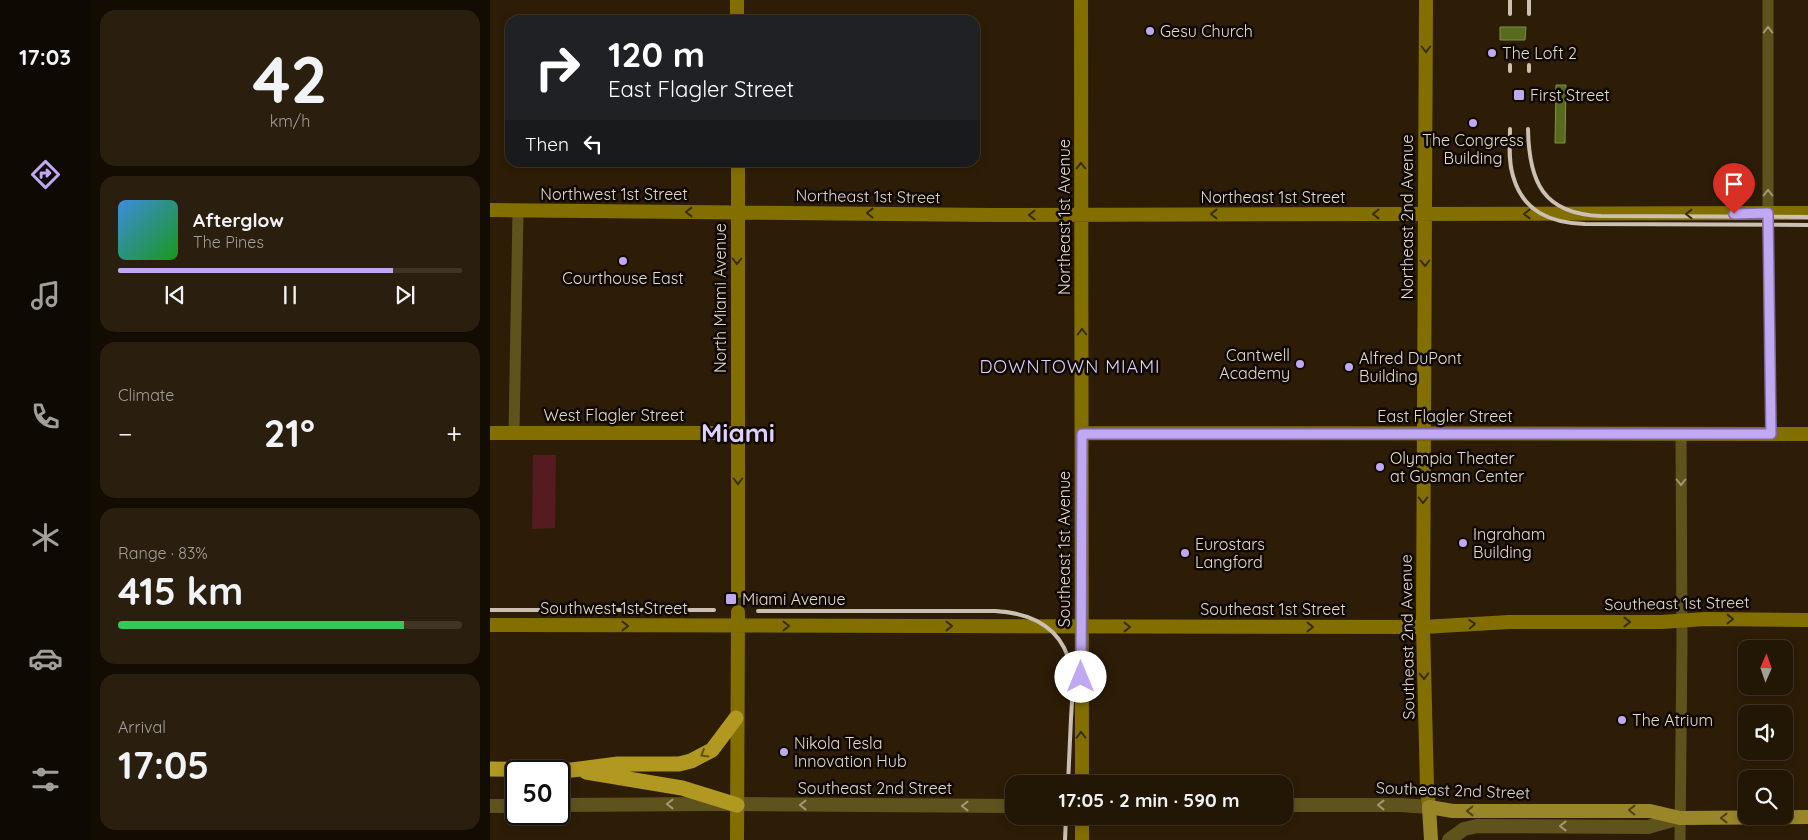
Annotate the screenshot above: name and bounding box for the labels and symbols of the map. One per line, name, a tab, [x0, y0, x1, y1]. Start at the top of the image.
place label: Gesu Church	[1160, 21, 1253, 41]
marker: Gesu Church	[1144, 25, 1156, 37]
one-way arrow	[1763, 26, 1773, 34]
place label: The Loft 2	[1502, 43, 1577, 63]
one-way arrow	[1421, 45, 1431, 53]
marker: The Loft 2	[1486, 47, 1498, 59]
place label: First Street	[1530, 85, 1610, 105]
marker: First Street	[1512, 88, 1526, 102]
marker: The Congress Building	[1467, 117, 1479, 129]
place label: The Congress Building	[1422, 130, 1524, 168]
street label: Northeast 2nd Avenue	[1397, 135, 1417, 299]
street label: Northeast 1st Avenue	[1054, 139, 1074, 295]
one-way arrow	[1076, 161, 1086, 169]
pin	[1713, 163, 1755, 214]
street label: Northwest 1st Street	[540, 184, 688, 204]
street label: Northeast 1st Street	[795, 185, 941, 207]
street label: Northeast 1st Street	[1200, 187, 1346, 207]
one-way arrow	[1763, 188, 1773, 196]
one-way arrow	[685, 207, 692, 217]
one-way arrow	[865, 208, 873, 218]
one-way arrow	[1209, 209, 1217, 219]
one-way arrow	[1372, 209, 1380, 219]
one-way arrow	[1523, 209, 1530, 219]
one-way arrow	[1685, 209, 1693, 219]
one-way arrow	[1028, 210, 1036, 220]
street label: North Miami Avenue	[710, 223, 730, 373]
marker: Courthouse East	[617, 255, 629, 267]
one-way arrow	[732, 258, 742, 265]
one-way arrow	[1420, 260, 1430, 267]
place label: Courthouse East	[562, 268, 684, 288]
one-way arrow	[1077, 328, 1087, 336]
place label: Cantwell Academy	[1219, 345, 1290, 383]
place label: Alfred DuPont Building	[1359, 348, 1462, 386]
district label: DOWNTOWN MIAMI	[979, 355, 1161, 378]
marker: Cantwell Academy	[1294, 358, 1306, 370]
marker: Alfred DuPont Building	[1343, 361, 1355, 373]
street label: West Flagler Street	[544, 405, 684, 425]
street label: East Flagler Street	[1377, 406, 1513, 426]
district label: Miami	[701, 416, 775, 449]
place label: Olympia Theater at Gusman Center	[1390, 448, 1524, 486]
marker: Olympia Theater at Gusman Center	[1374, 461, 1386, 473]
street label: Southeast 1st Avenue	[1054, 471, 1074, 627]
one-way arrow	[733, 478, 743, 486]
one-way arrow	[1676, 478, 1686, 486]
one-way arrow	[1418, 496, 1428, 504]
place label: Ingraham Building	[1473, 524, 1545, 562]
place label: Eurostars Langford	[1195, 534, 1265, 572]
marker: Ingraham Building	[1457, 537, 1469, 549]
marker: Eurostars Langford	[1179, 547, 1191, 559]
street label: Southeast 2nd Avenue	[1396, 554, 1418, 720]
place label: Miami Avenue	[742, 589, 845, 609]
marker: Miami Avenue	[724, 592, 738, 606]
street label: Southeast 1st Street	[1604, 592, 1750, 614]
street label: Southwest 1st Street	[540, 598, 688, 618]
street label: Southeast 1st Street	[1200, 599, 1346, 619]
one-way arrow	[1727, 614, 1735, 624]
one-way arrow	[1624, 617, 1631, 627]
one-way arrow	[1468, 619, 1476, 630]
one-way arrow	[622, 621, 629, 631]
one-way arrow	[783, 621, 791, 631]
one-way arrow	[946, 621, 953, 631]
one-way arrow	[1124, 622, 1131, 632]
one-way arrow	[1307, 622, 1315, 632]
north arrow	[1738, 640, 1792, 695]
position arrow	[1054, 650, 1106, 702]
one-way arrow	[1419, 672, 1429, 680]
place label: The Atrium	[1632, 710, 1713, 730]
marker: The Atrium	[1616, 714, 1628, 726]
one-way arrow	[1076, 731, 1087, 739]
place label: Nikola Tesla Innovation Hub	[794, 733, 907, 771]
marker: Nikola Tesla Innovation Hub	[778, 746, 790, 758]
one-way arrow	[700, 748, 709, 758]
speed limit sign: 50	[505, 760, 570, 825]
street label: Southeast 2nd Street	[1376, 777, 1530, 803]
street label: Southeast 2nd Street	[798, 778, 952, 798]
one-way arrow	[666, 799, 674, 809]
one-way arrow	[798, 800, 806, 810]
one-way arrow	[1376, 800, 1384, 810]
one-way arrow	[961, 801, 968, 811]
one-way arrow	[1628, 805, 1636, 816]
one-way arrow	[1465, 806, 1473, 816]
one-way arrow	[1720, 813, 1728, 823]
one-way arrow	[1558, 821, 1566, 831]

